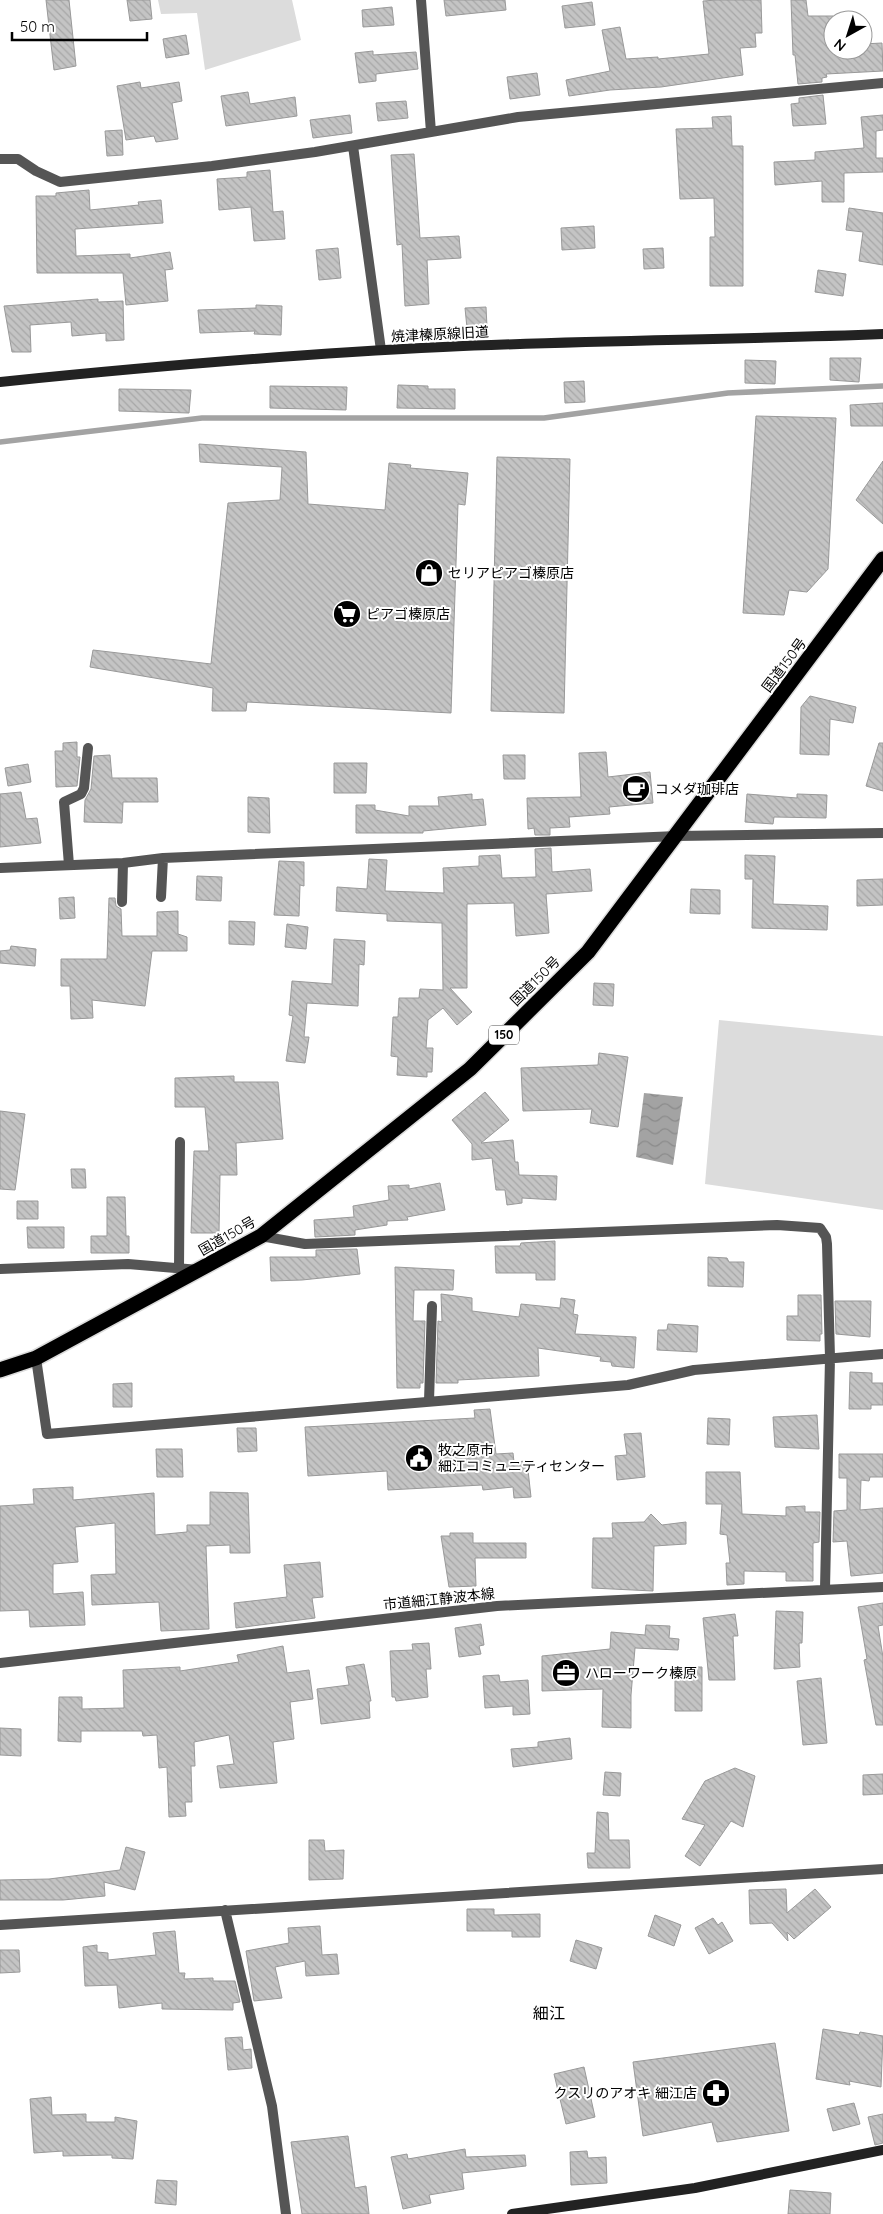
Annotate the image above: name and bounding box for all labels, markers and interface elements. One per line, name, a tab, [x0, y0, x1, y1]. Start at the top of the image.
scale bar	[12, 10, 148, 42]
north arrow	[823, 10, 873, 60]
text: 50 m	[20, 17, 55, 36]
text: N	[830, 35, 849, 55]
street label: 焼津榛原線旧道	[391, 322, 489, 346]
shop icon: セリアピアゴ榛原店	[414, 558, 444, 588]
place label: セリアピアゴ榛原店	[448, 564, 574, 582]
supermarket icon: ピアゴ榛原店	[332, 599, 362, 629]
place label: ピアゴ榛原店	[366, 605, 450, 623]
street label: 国道150号	[758, 634, 810, 696]
cafe icon: コメダ珈琲店	[621, 774, 651, 804]
place label: コメダ珈琲店	[655, 780, 739, 798]
street label: 国道150号	[506, 952, 564, 1010]
road number: 150	[489, 1026, 519, 1044]
street label: 国道150号	[195, 1212, 259, 1260]
place label: 牧之原市 細江コミュニティセンター	[438, 1441, 605, 1475]
public building icon: 牧之原市 細江コミュニティセンター	[404, 1443, 434, 1473]
street label: 市道細江静波本線	[382, 1584, 496, 1614]
office icon: ハローワーク榛原	[551, 1658, 581, 1688]
place label: ハローワーク榛原	[585, 1664, 697, 1682]
district label: 細江	[533, 2003, 565, 2023]
pharmacy icon: クスリのアオキ 細江店	[701, 2078, 731, 2108]
place label: クスリのアオキ 細江店	[554, 2084, 697, 2102]

